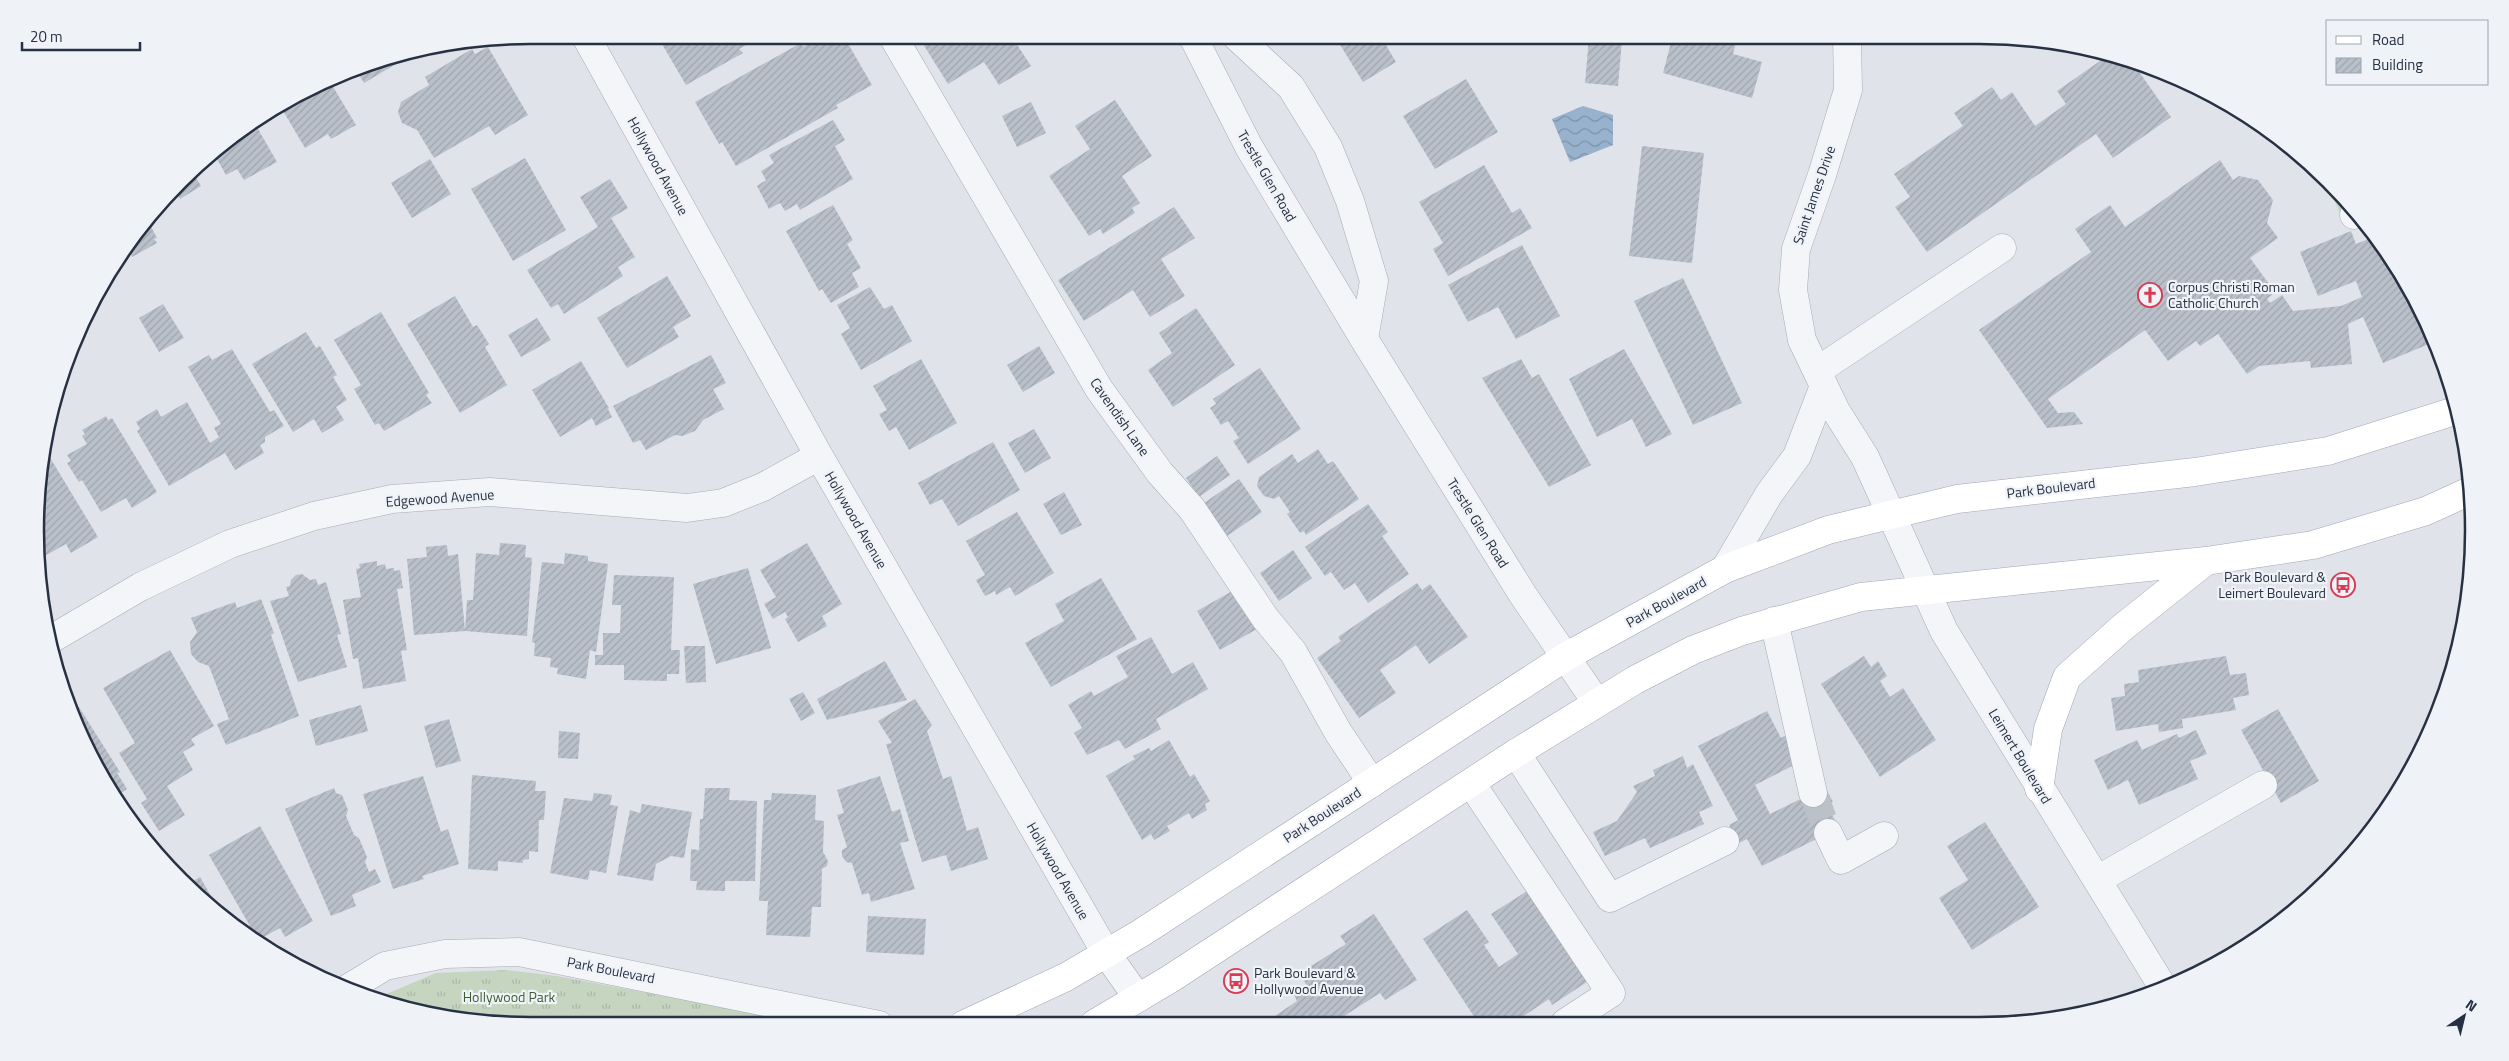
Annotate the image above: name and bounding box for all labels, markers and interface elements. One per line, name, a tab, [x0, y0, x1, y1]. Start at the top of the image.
scale bar	[22, 20, 140, 52]
legend	[2326, 20, 2489, 85]
text: 20 m	[30, 25, 63, 48]
text: Road	[2372, 28, 2404, 51]
text: Building	[2372, 53, 2423, 76]
street label: Hollywood Avenue	[623, 113, 694, 219]
street label: Trestle Glen Road	[1233, 126, 1302, 225]
street label: Saint James Drive	[1787, 143, 1840, 247]
place label: Corpus Christi Roman Catholic Church	[2168, 276, 2295, 313]
church icon: Corpus Christi Roman Catholic Church	[2137, 282, 2163, 308]
street label: Cavendish Lane	[1086, 373, 1155, 460]
street label: Hollywood Avenue	[820, 467, 893, 572]
street label: Park Boulevard	[2005, 472, 2097, 503]
street label: Trestle Glen Road	[1442, 474, 1515, 572]
street label: Edgewood Avenue	[385, 483, 495, 512]
place label: Park Boulevard & Leimert Boulevard	[2218, 566, 2326, 603]
street label: Park Boulevard	[1622, 571, 1710, 632]
bus stop icon: Park Boulevard & Leimert Boulevard	[2330, 572, 2356, 598]
street label: Leimert Boulevard	[1984, 704, 2057, 807]
street label: Park Boulevard	[1279, 781, 1365, 848]
street label: Hollywood Avenue	[1022, 818, 1095, 923]
street label: Park Boulevard	[565, 951, 657, 988]
place label: Park Boulevard & Hollywood Avenue	[1254, 962, 1364, 999]
bus stop icon: Park Boulevard & Hollywood Avenue	[1223, 968, 1249, 994]
park label: Hollywood Park	[463, 986, 556, 1007]
north arrow	[2439, 991, 2489, 1041]
text: N	[2462, 994, 2482, 1016]

